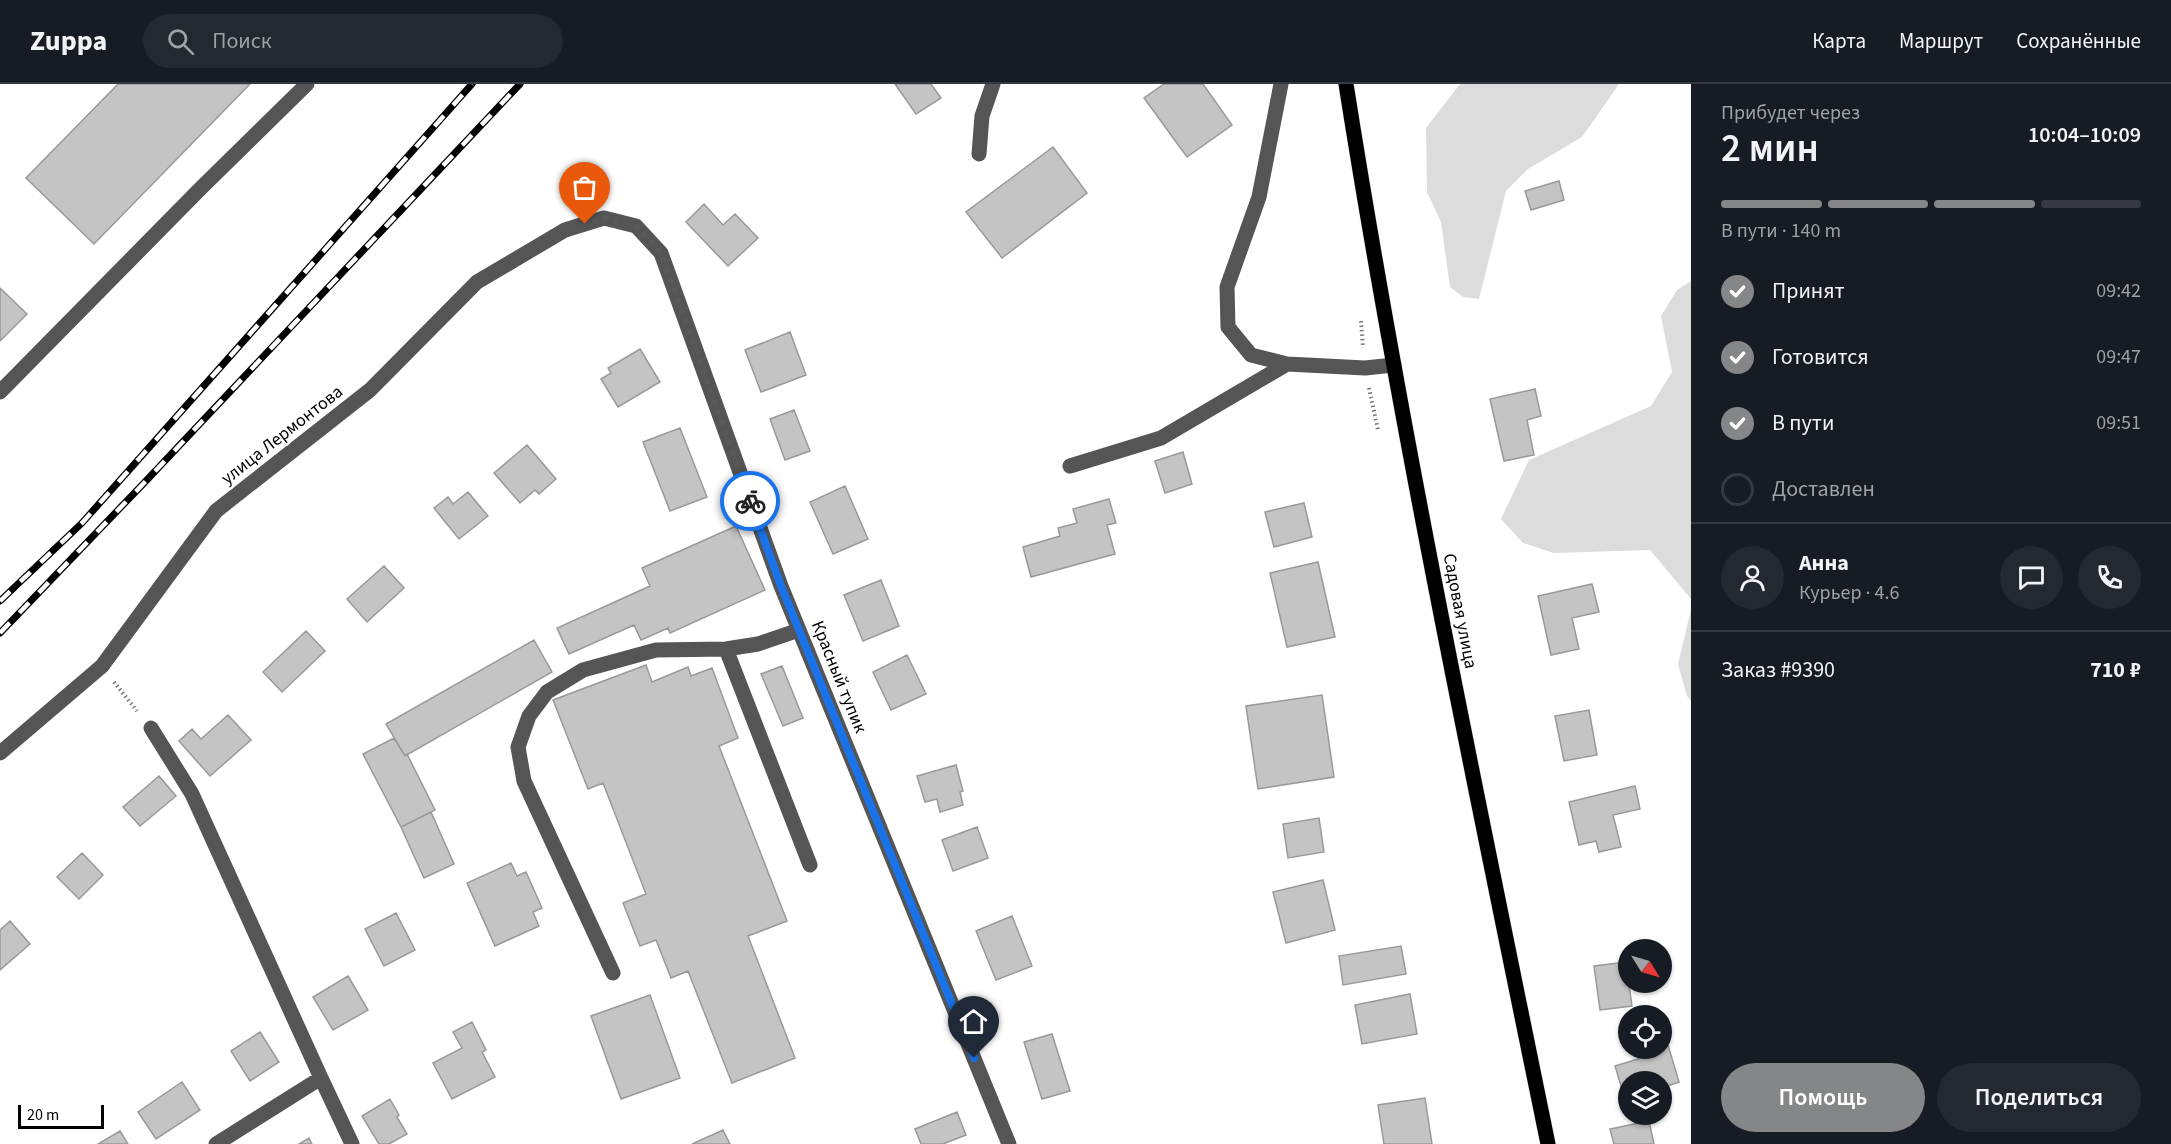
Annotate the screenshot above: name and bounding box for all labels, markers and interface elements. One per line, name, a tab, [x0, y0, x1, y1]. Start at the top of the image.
search box	[143, 14, 563, 68]
text: Zuppa	[30, 21, 107, 61]
icon: search	[164, 25, 197, 58]
text: Поиск	[212, 25, 272, 57]
text: Карта	[1812, 26, 1866, 56]
text: Маршрут	[1899, 26, 1983, 56]
text: Сохранённые	[2016, 26, 2141, 56]
text: Прибудет через	[1721, 99, 1860, 127]
text: 10:04–10:09	[2028, 119, 2141, 151]
text: 2 мин	[1721, 121, 1819, 177]
pin	[559, 162, 610, 224]
icon: bag	[568, 171, 601, 204]
text: В пути · 140 m	[1721, 217, 1841, 245]
icon: check	[1721, 275, 1754, 308]
text: Принят	[1772, 275, 1845, 307]
text: 09:42	[2096, 277, 2141, 305]
icon: check	[1721, 341, 1754, 374]
text: Готовится	[1772, 341, 1869, 373]
text: 09:47	[2096, 343, 2141, 371]
street label: улица Лермонтова	[216, 379, 348, 491]
icon: check	[1721, 407, 1754, 440]
text: В пути	[1772, 407, 1834, 439]
text: 09:51	[2096, 409, 2141, 437]
courier	[720, 471, 780, 531]
text: Доставлен	[1772, 473, 1875, 505]
icon: bike	[734, 485, 767, 518]
button: person	[1721, 546, 1784, 609]
button: chat	[2000, 546, 2063, 609]
button: phone	[2078, 546, 2141, 609]
text: Анна	[1799, 547, 1849, 579]
street label: Садовая улица	[1437, 551, 1483, 671]
text: Курьер · 4.6	[1799, 579, 1899, 607]
street label: Красный тупик	[805, 617, 873, 737]
text: Заказ #9390	[1721, 654, 1835, 686]
text: 710 ₽	[2090, 654, 2141, 686]
north arrow	[1618, 939, 1672, 993]
map controls	[1618, 939, 1672, 1125]
pin	[948, 996, 999, 1058]
icon: home	[957, 1005, 990, 1038]
button: locate	[1618, 1005, 1672, 1059]
button: Помощь	[1721, 1063, 1925, 1132]
button: Поделиться	[1937, 1063, 2141, 1132]
button: layers	[1618, 1071, 1672, 1125]
scale bar	[18, 1102, 104, 1130]
text: 20 m	[27, 1104, 59, 1126]

